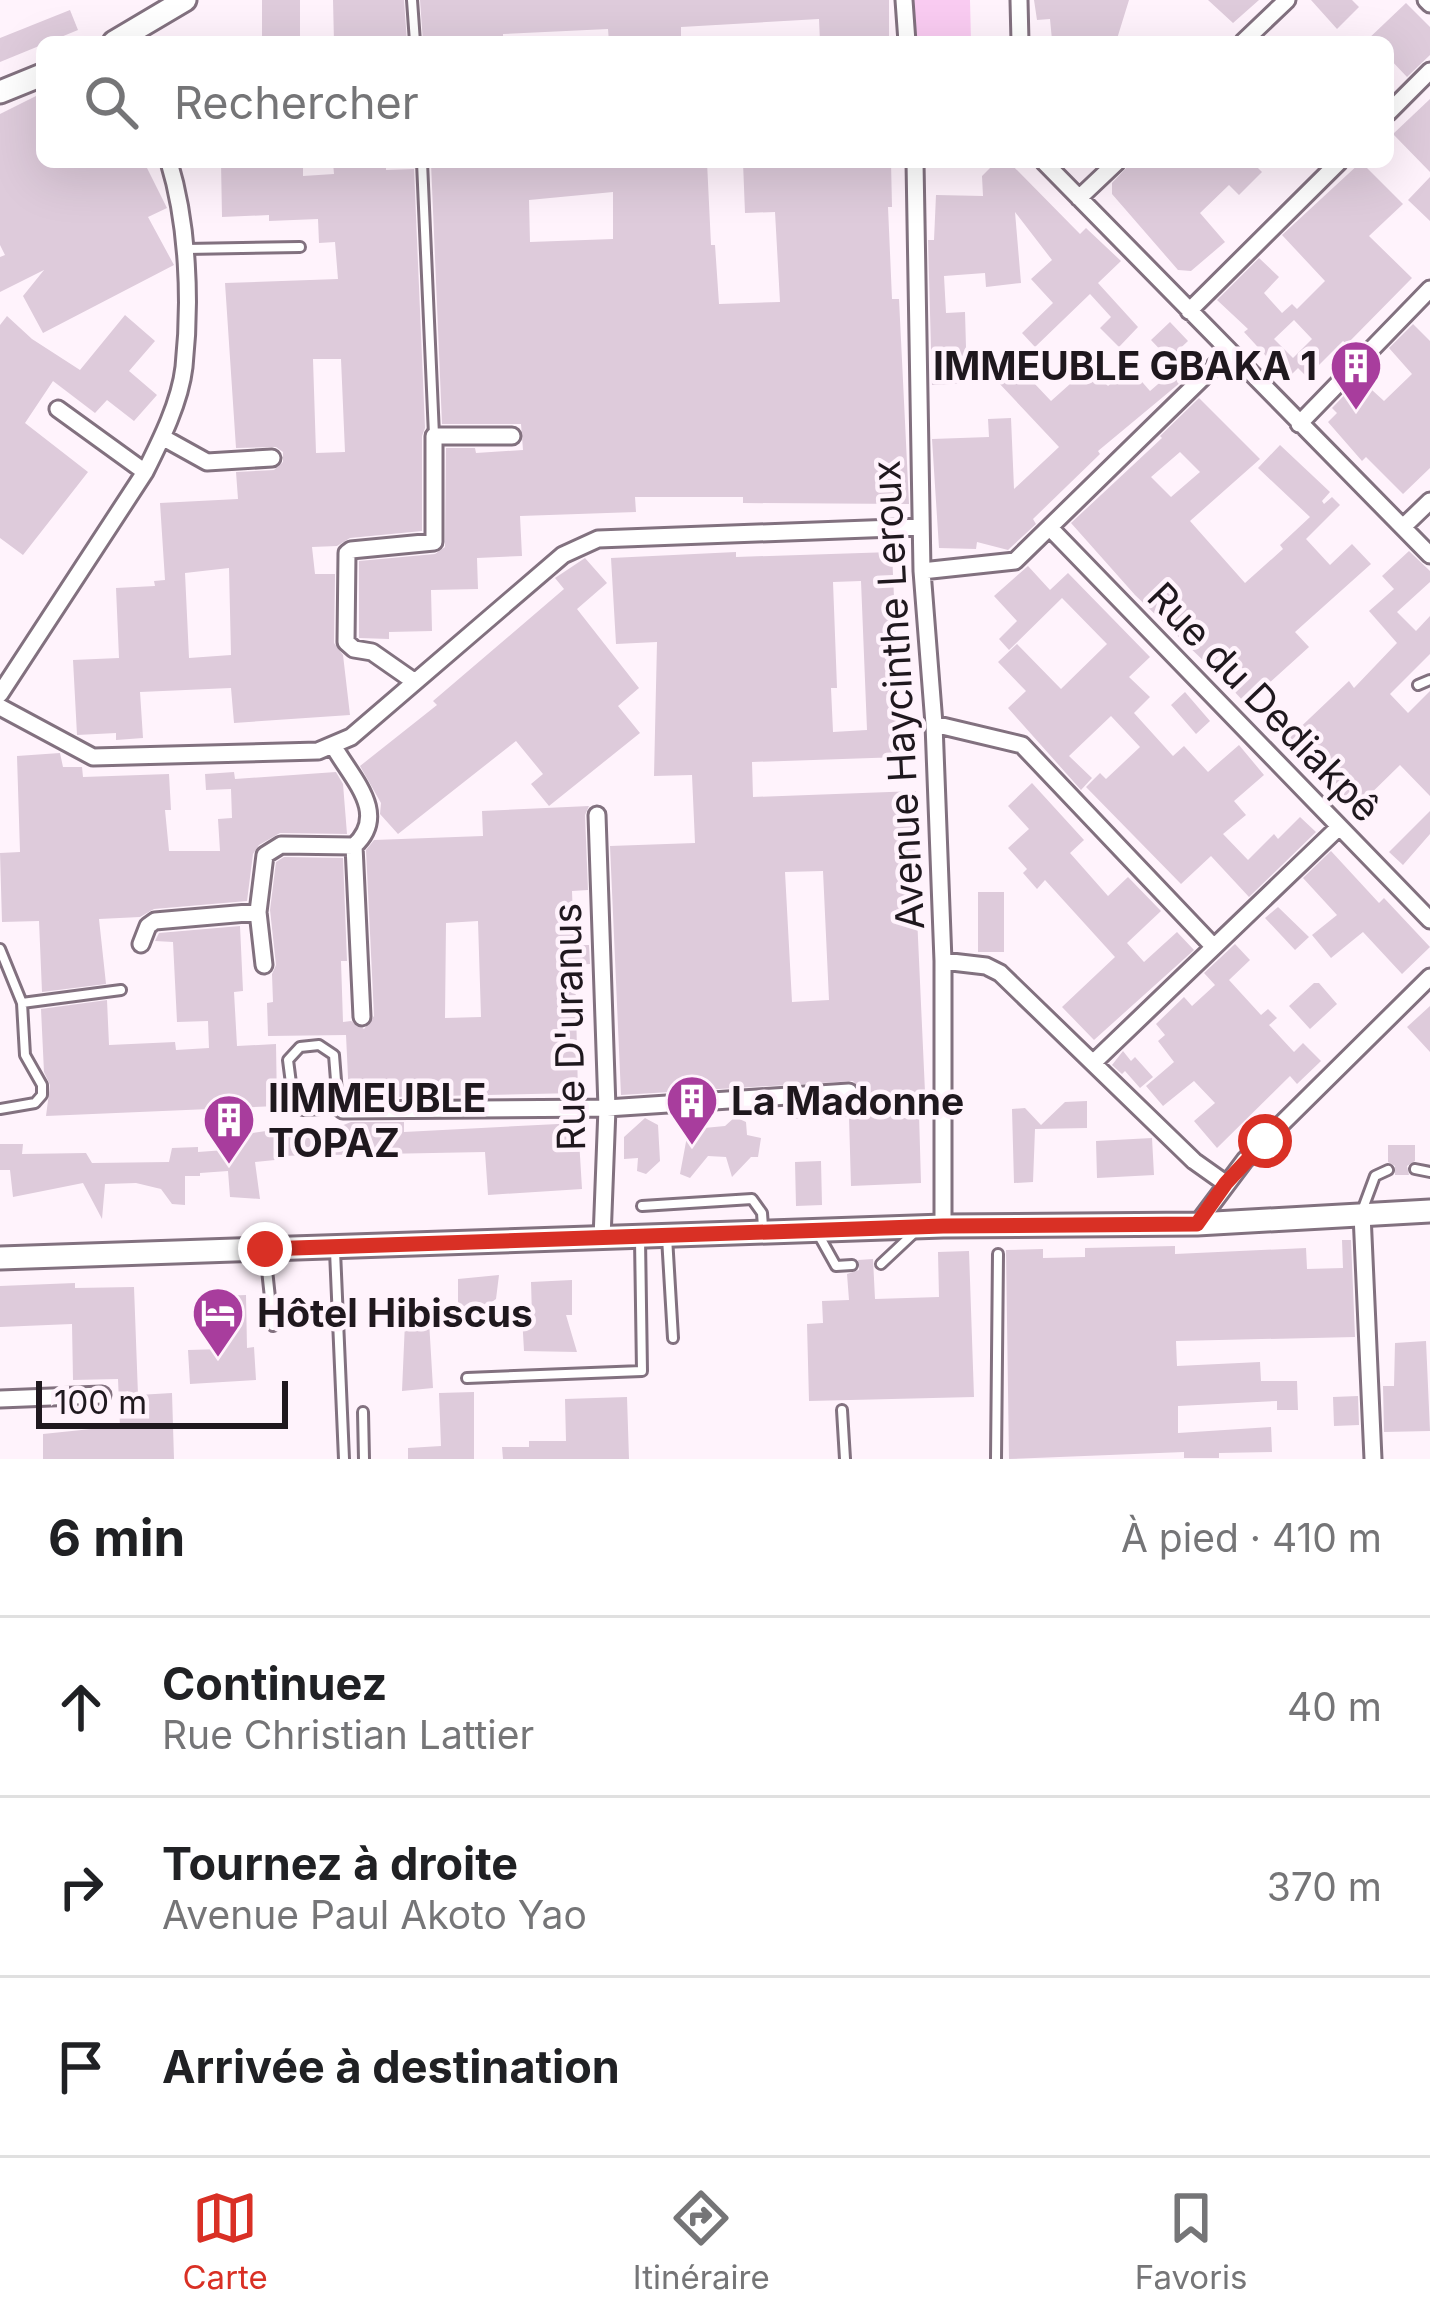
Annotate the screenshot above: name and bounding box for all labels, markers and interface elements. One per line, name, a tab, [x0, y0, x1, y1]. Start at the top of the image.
search box	[36, 36, 1394, 168]
icon: search	[78, 69, 144, 135]
text: Rechercher	[174, 75, 419, 130]
building icon: IMMEUBLE GBAKA 1	[1328, 338, 1384, 412]
place label: IMMEUBLE GBAKA 1	[933, 342, 1317, 389]
street label: Avenue Haycinthe Leroux	[862, 459, 933, 931]
street label: Rue du Dediakpê	[1138, 572, 1390, 831]
street label: Rue D'uranus	[543, 903, 594, 1151]
building icon: La Madonne	[664, 1073, 720, 1147]
place label: IIMMEUBLE TOPAZ	[268, 1074, 486, 1166]
place label: La Madonne	[731, 1077, 964, 1124]
building icon: IIMMEUBLE TOPAZ	[201, 1092, 257, 1166]
route start	[1238, 1114, 1292, 1168]
route end	[238, 1222, 292, 1276]
hotel icon: Hôtel Hibiscus	[190, 1285, 246, 1359]
place label: Hôtel Hibiscus	[257, 1289, 533, 1336]
scale bar	[36, 1375, 288, 1428]
text: 100 m	[54, 1382, 147, 1422]
text: 6 min	[48, 1507, 185, 1568]
text: À pied · 410 m	[1121, 1514, 1382, 1561]
text: Continuez	[162, 1656, 387, 1711]
icon: ahead	[48, 1674, 114, 1740]
text: 40 m	[1287, 1683, 1382, 1730]
text: Rue Christian Lattier	[162, 1711, 534, 1758]
text: Tournez à droite	[162, 1836, 518, 1891]
icon: right	[48, 1854, 114, 1920]
text: 370 m	[1267, 1863, 1382, 1910]
text: Avenue Paul Akoto Yao	[162, 1891, 587, 1938]
icon: arrive	[48, 2034, 114, 2100]
text: Arrivée à destination	[162, 2039, 620, 2094]
tab: Carte	[183, 2185, 268, 2297]
tab: Itinéraire	[633, 2185, 770, 2297]
tab: Favoris	[1135, 2185, 1248, 2297]

